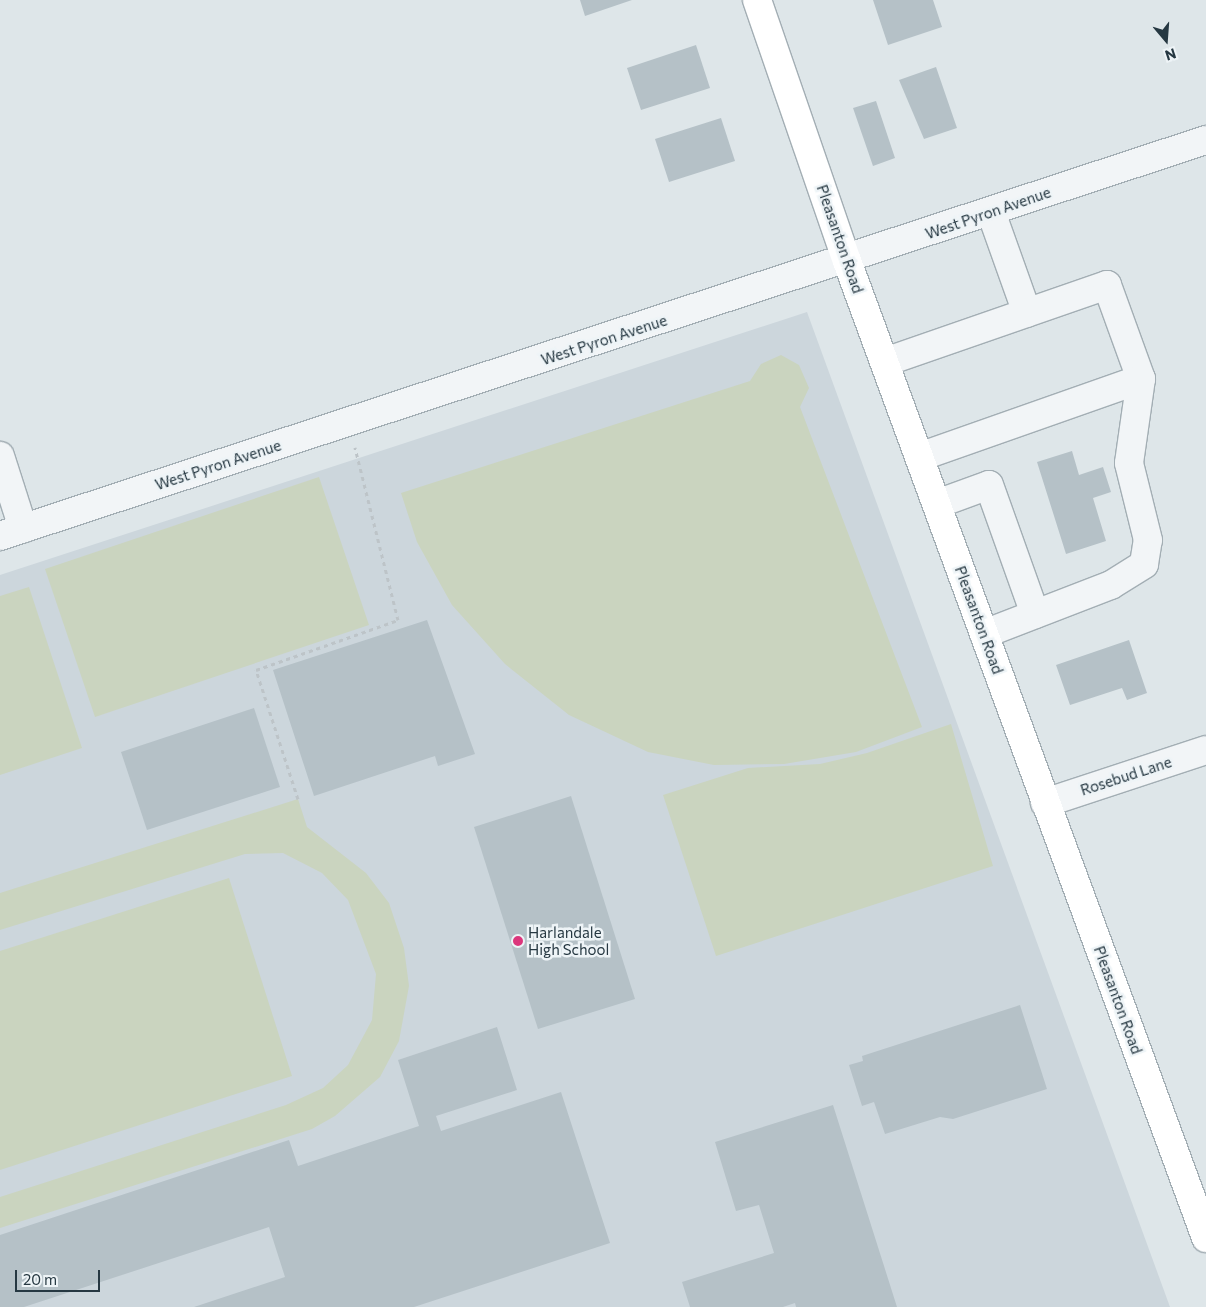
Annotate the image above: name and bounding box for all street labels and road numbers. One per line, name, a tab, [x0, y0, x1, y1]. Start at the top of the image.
street label: Pleasanton Road	[813, 182, 867, 296]
street label: West Pyron Avenue	[923, 183, 1053, 243]
street label: West Pyron Avenue	[539, 311, 669, 369]
street label: West Pyron Avenue	[153, 436, 283, 494]
street label: Pleasanton Road	[951, 563, 1007, 677]
street label: Rosebud Lane	[1078, 753, 1174, 799]
street label: Pleasanton Road	[1090, 943, 1146, 1057]

